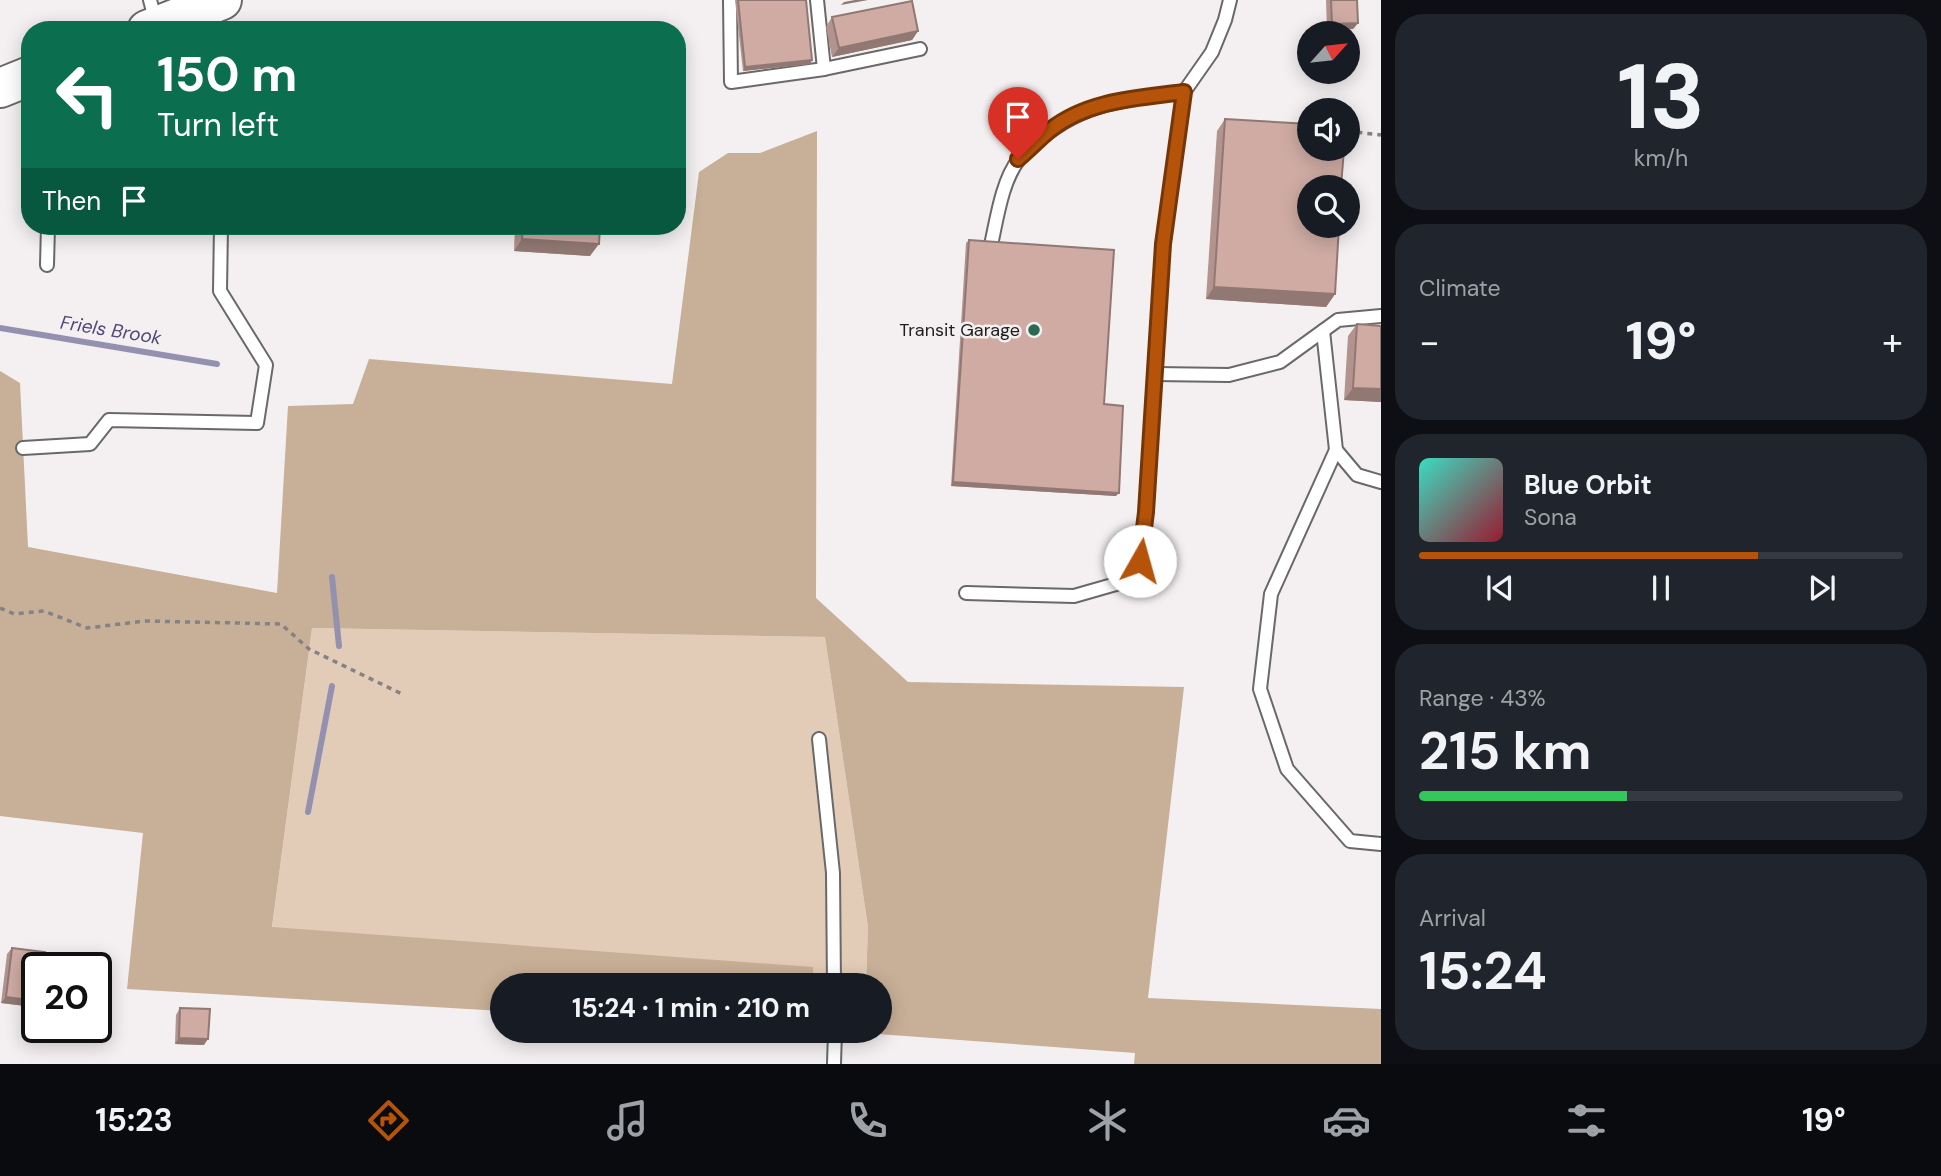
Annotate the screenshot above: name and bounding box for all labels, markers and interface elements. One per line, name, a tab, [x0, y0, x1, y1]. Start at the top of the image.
north arrow	[1297, 21, 1360, 84]
map controls	[1297, 21, 1360, 238]
text: 13	[1617, 38, 1705, 156]
text: 150 m	[157, 42, 297, 106]
icon: left	[42, 49, 133, 140]
pin	[988, 87, 1048, 159]
icon: arrive	[999, 98, 1037, 136]
button: sound	[1297, 98, 1360, 161]
text: Turn left	[157, 104, 279, 146]
text: km/h	[1634, 143, 1688, 173]
button: search	[1297, 175, 1360, 238]
icon: arrive	[115, 182, 153, 220]
text: Then	[42, 184, 101, 218]
text: Climate	[1419, 273, 1501, 303]
text: 19°	[1626, 307, 1696, 375]
water label: Friels Brook	[59, 310, 164, 350]
text: −	[1419, 317, 1440, 367]
text: +	[1882, 317, 1903, 367]
place label: Transit Garage	[899, 318, 1020, 342]
marker: Transit Garage	[1026, 322, 1042, 338]
text: Blue Orbit	[1524, 468, 1652, 502]
text: Sona	[1524, 502, 1577, 532]
position arrow	[1103, 524, 1177, 598]
icon: previous	[1481, 569, 1519, 607]
icon: pause	[1642, 569, 1680, 607]
icon: next	[1803, 569, 1841, 607]
text: Range · 43%	[1419, 683, 1546, 713]
text: 215 km	[1419, 717, 1591, 785]
text: Arrival	[1419, 903, 1486, 933]
text: 15:24	[1419, 937, 1547, 1005]
speed limit sign: 20	[21, 952, 112, 1043]
text: 15:24 · 1 min · 210 m	[572, 991, 810, 1025]
icon: directions	[364, 1096, 413, 1145]
icon: music	[603, 1096, 652, 1145]
icon: phone	[843, 1096, 892, 1145]
icon: climate	[1083, 1096, 1132, 1145]
icon: car	[1322, 1096, 1371, 1145]
icon: filters	[1562, 1096, 1611, 1145]
text: 15:23	[95, 1099, 173, 1141]
text: 19°	[1802, 1099, 1846, 1141]

